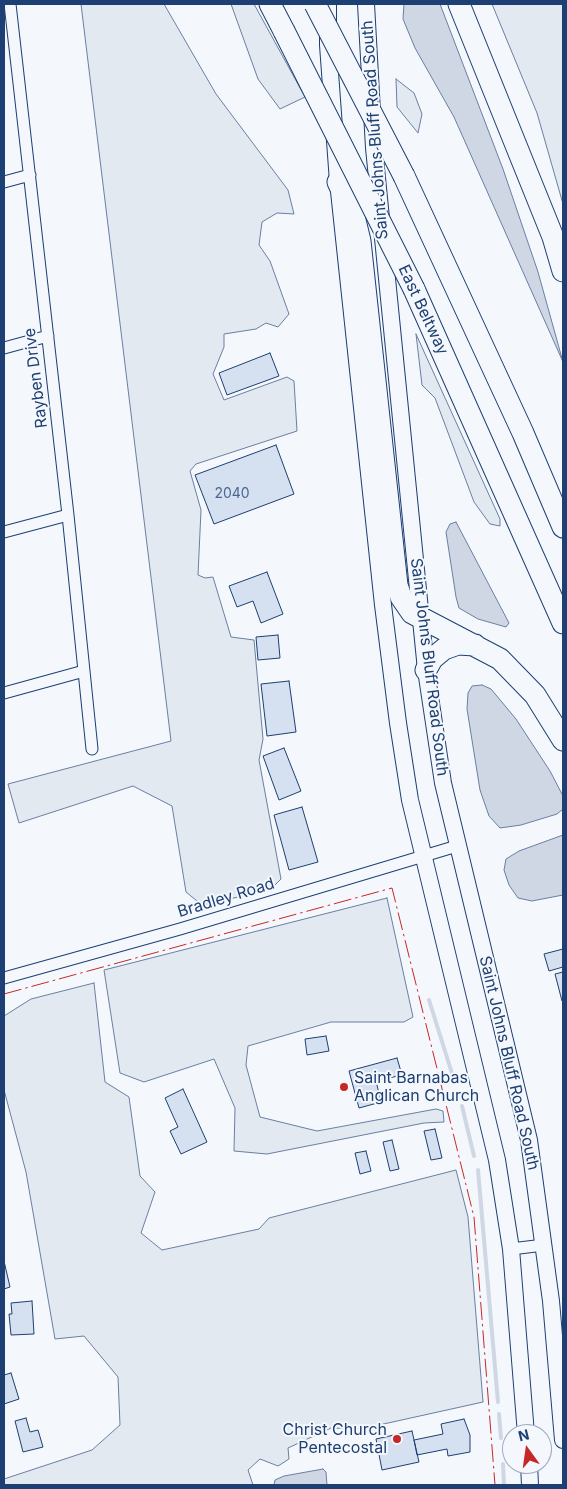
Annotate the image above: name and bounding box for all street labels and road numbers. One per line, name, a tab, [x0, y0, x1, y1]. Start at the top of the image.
street label: Saint Johns Bluff Road South	[358, 20, 392, 240]
street label: East Beltway	[394, 262, 452, 358]
street label: Rayben Drive	[20, 327, 52, 429]
street label: Saint Johns Bluff Road South	[406, 557, 452, 777]
street label: Bradley Road	[175, 874, 277, 922]
street label: Saint Johns Bluff Road South	[475, 954, 543, 1172]

